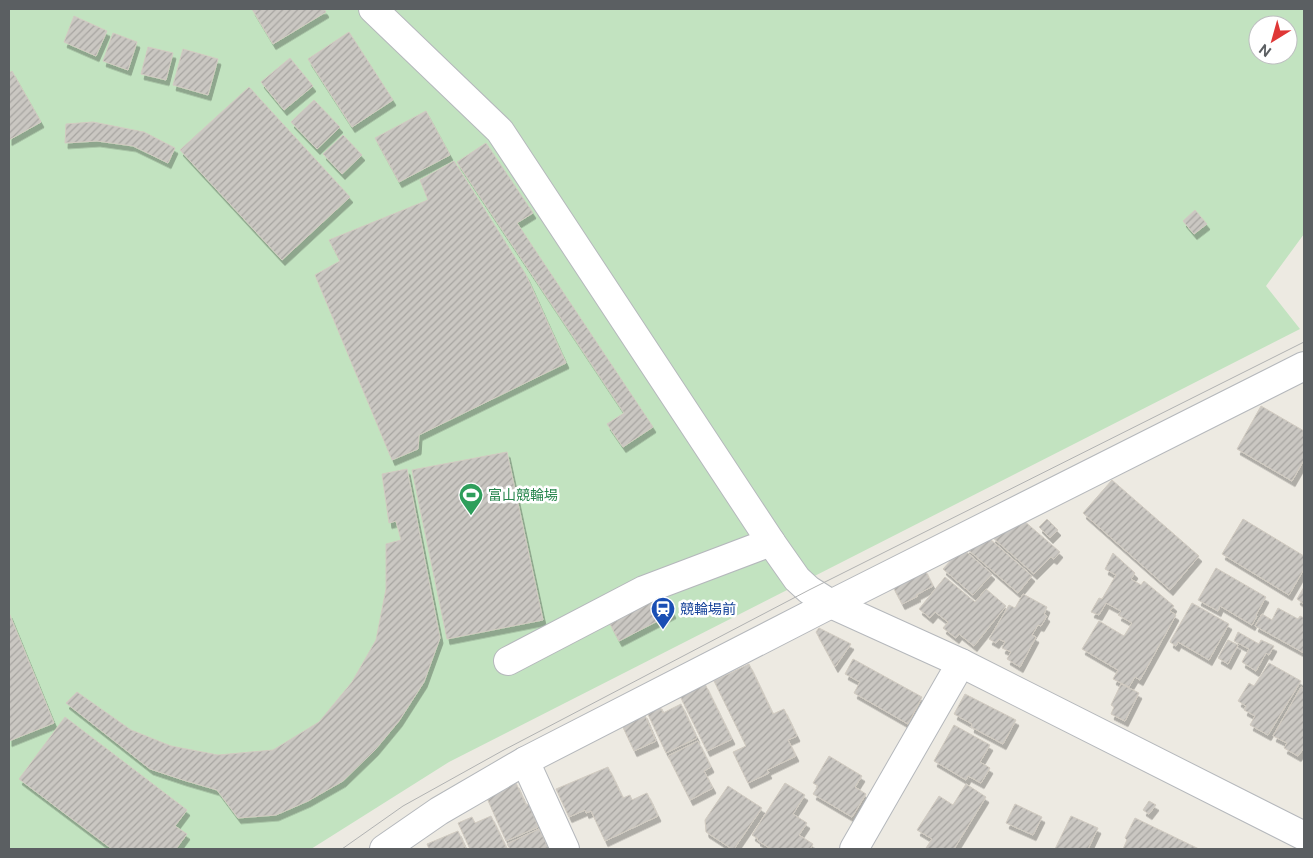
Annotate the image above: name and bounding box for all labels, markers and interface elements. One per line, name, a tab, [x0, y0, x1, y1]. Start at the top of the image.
north arrow	[1248, 15, 1298, 65]
text: N	[1256, 41, 1274, 60]
sports icon: 富山競輪場	[458, 482, 484, 516]
place label: 富山競輪場	[488, 487, 558, 503]
station icon: 競輪場前	[650, 596, 676, 630]
place label: 競輪場前	[680, 601, 736, 617]

